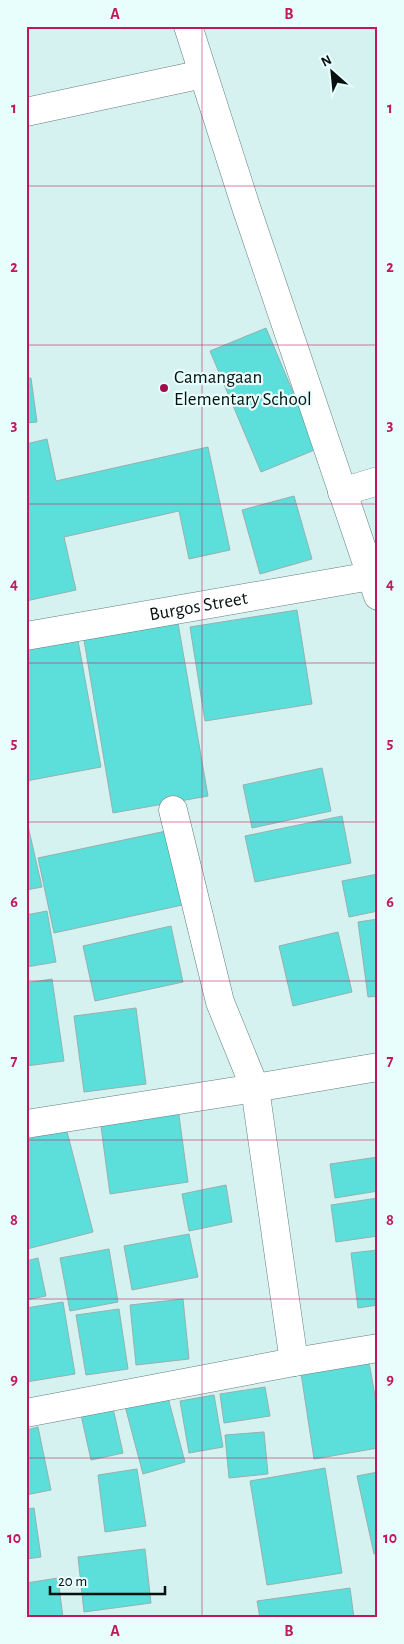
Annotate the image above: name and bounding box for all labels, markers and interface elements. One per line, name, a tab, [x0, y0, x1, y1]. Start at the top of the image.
text: A	[110, 6, 120, 22]
text: B	[284, 6, 294, 22]
north arrow	[306, 48, 356, 98]
text: N	[319, 53, 334, 70]
text: 1	[11, 100, 17, 116]
text: 1	[387, 100, 393, 116]
text: 2	[10, 259, 18, 275]
text: 2	[386, 259, 394, 275]
place label: Camangaan Elementary School	[174, 368, 312, 409]
marker: Camangaan Elementary School	[158, 382, 170, 394]
text: 3	[11, 417, 18, 433]
text: 3	[387, 417, 394, 433]
text: 4	[10, 576, 18, 592]
text: 4	[386, 576, 394, 592]
street label: Burgos Street	[148, 588, 249, 624]
text: 5	[11, 735, 18, 751]
text: 5	[387, 735, 394, 751]
text: 6	[10, 894, 18, 910]
text: 6	[386, 894, 394, 910]
text: 7	[11, 1053, 18, 1069]
text: 7	[387, 1053, 394, 1069]
text: 8	[10, 1212, 18, 1228]
text: 8	[386, 1212, 394, 1228]
text: 9	[10, 1371, 18, 1387]
text: 9	[386, 1371, 394, 1387]
text: 10	[7, 1530, 21, 1546]
text: 10	[383, 1530, 397, 1546]
scale bar	[50, 1564, 165, 1596]
text: 20 m	[58, 1574, 87, 1589]
text: A	[110, 1623, 120, 1639]
text: B	[284, 1623, 294, 1639]

